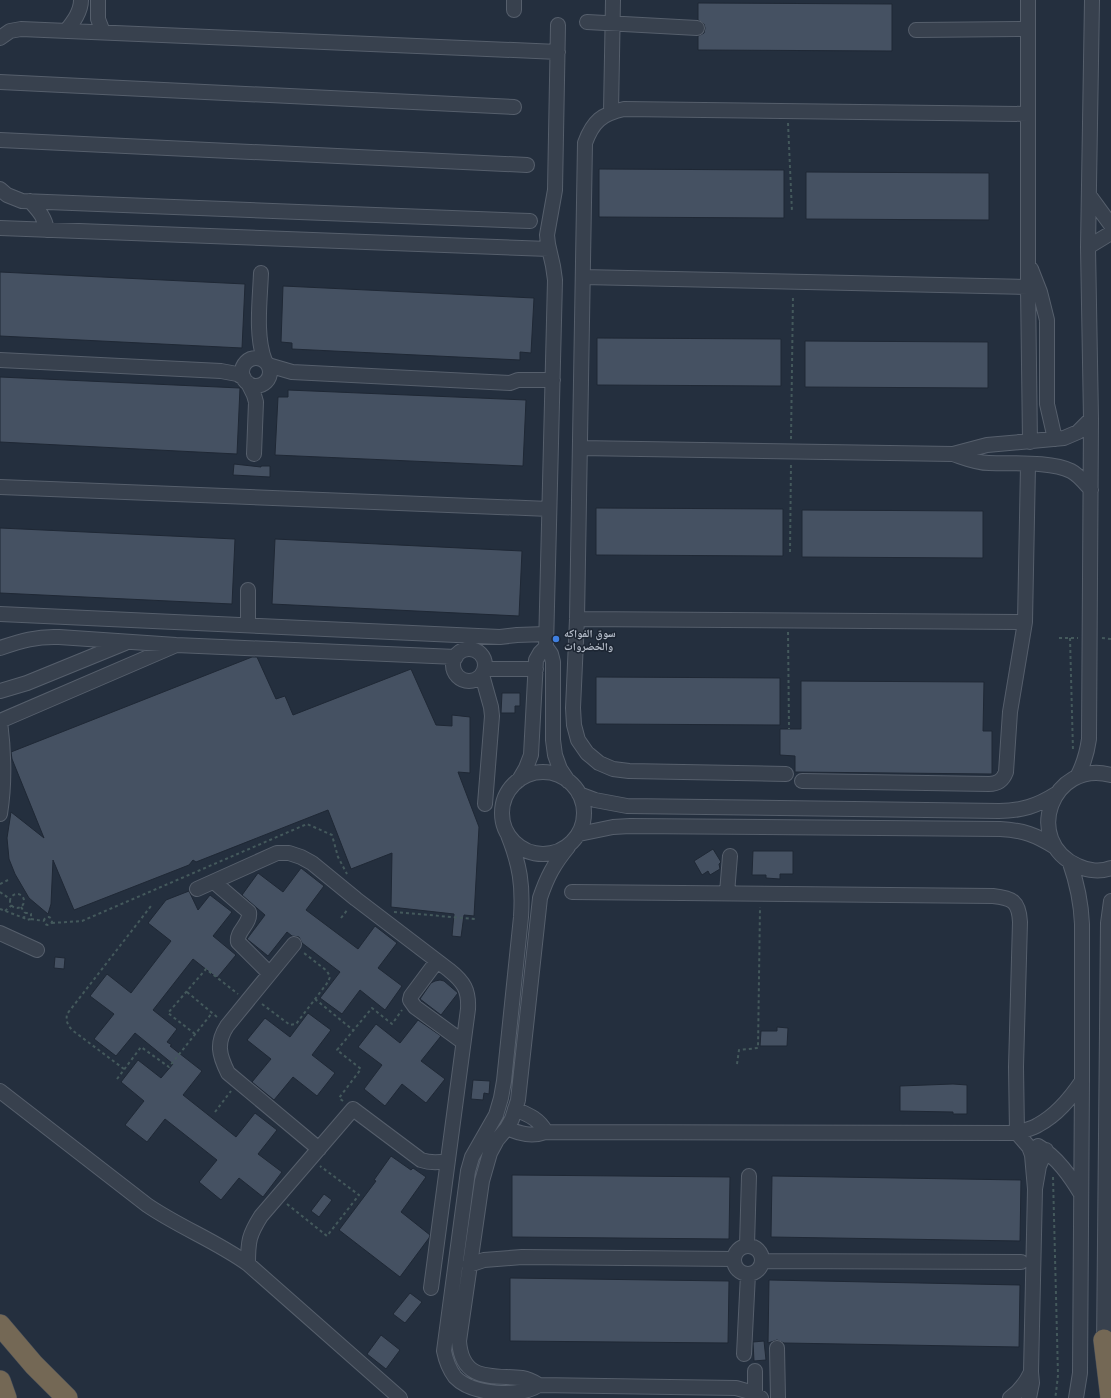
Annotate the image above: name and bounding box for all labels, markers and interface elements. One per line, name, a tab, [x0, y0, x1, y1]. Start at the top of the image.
place label: سوق الفواكه والخضروات	[564, 626, 616, 654]
marker: سوق الفواكه والخضروات	[551, 634, 561, 644]

